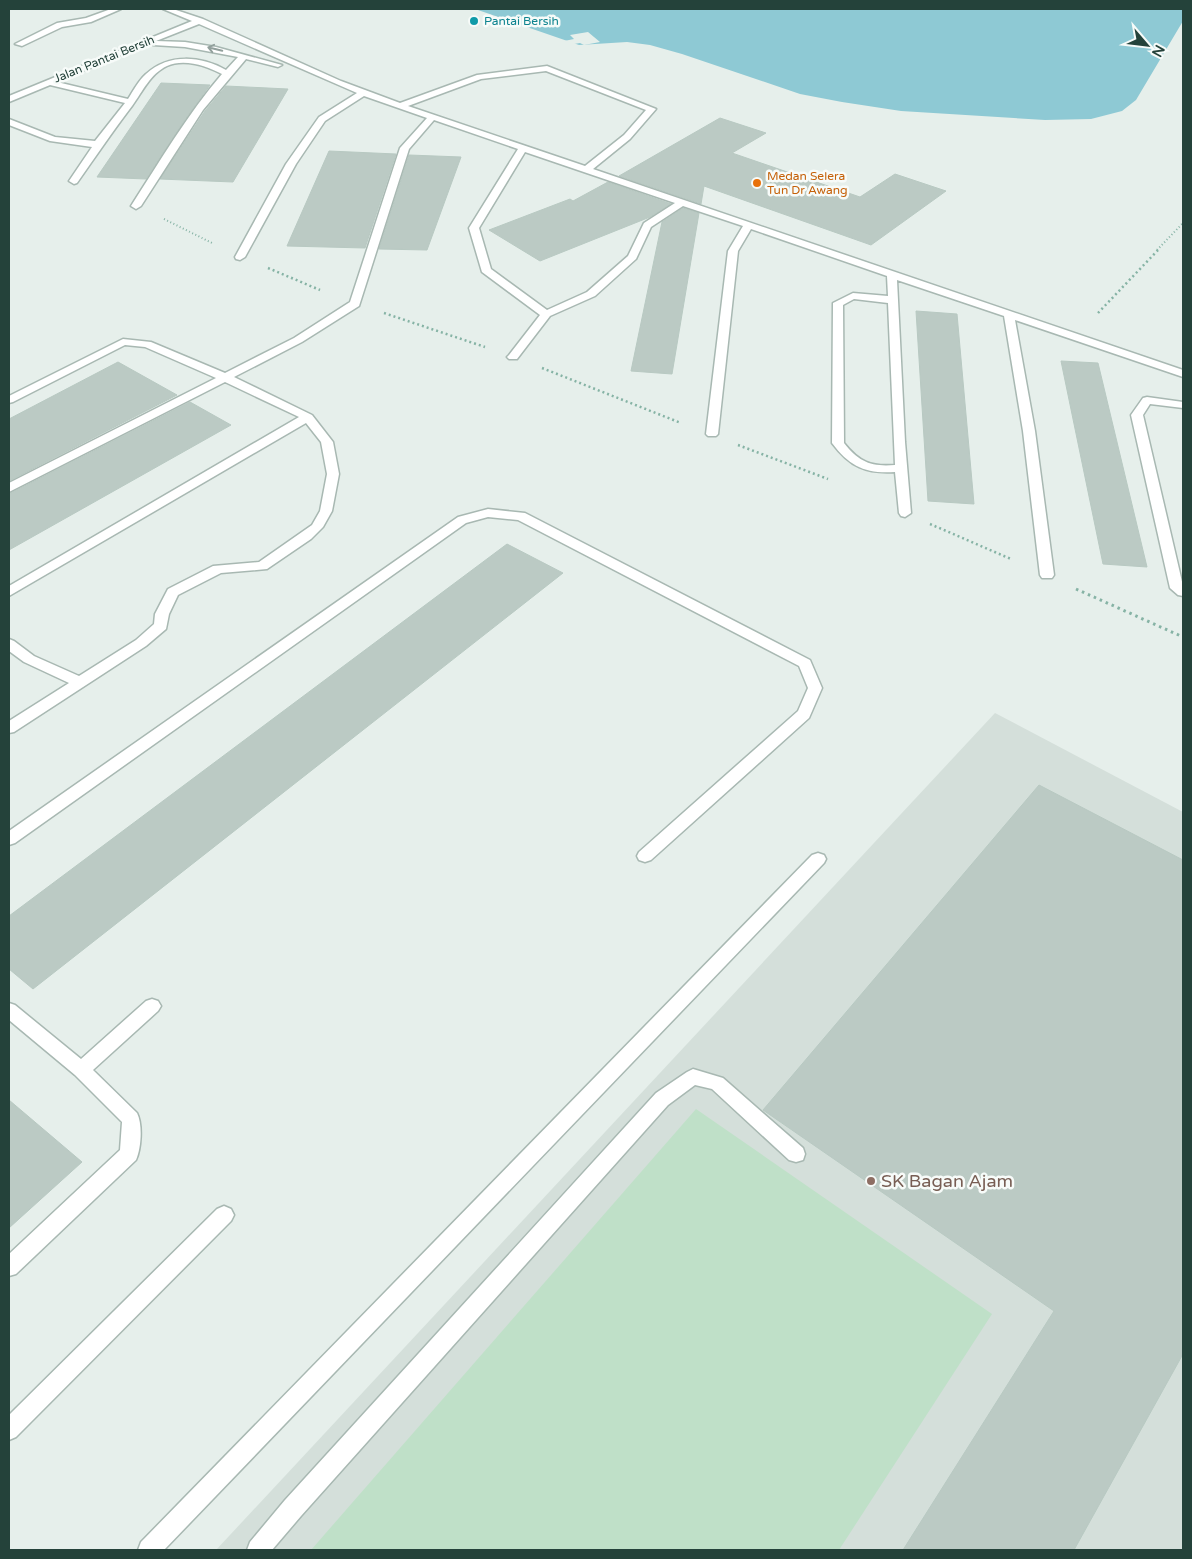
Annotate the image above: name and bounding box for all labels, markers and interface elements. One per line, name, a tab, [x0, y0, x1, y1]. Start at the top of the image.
place label: Pantai Bersih	[484, 14, 559, 28]
marker: Pantai Bersih	[468, 15, 480, 27]
north arrow	[1122, 20, 1172, 70]
street label: Jalan Pantai Bersih	[52, 32, 156, 86]
text: N	[1148, 42, 1168, 60]
one-way arrow	[207, 44, 223, 53]
place label: Medan Selera Tun Dr Awang	[767, 169, 848, 197]
marker: Medan Selera Tun Dr Awang	[751, 177, 763, 189]
place label: SK Bagan Ajam	[881, 1170, 1013, 1192]
marker: SK Bagan Ajam	[865, 1175, 877, 1187]

